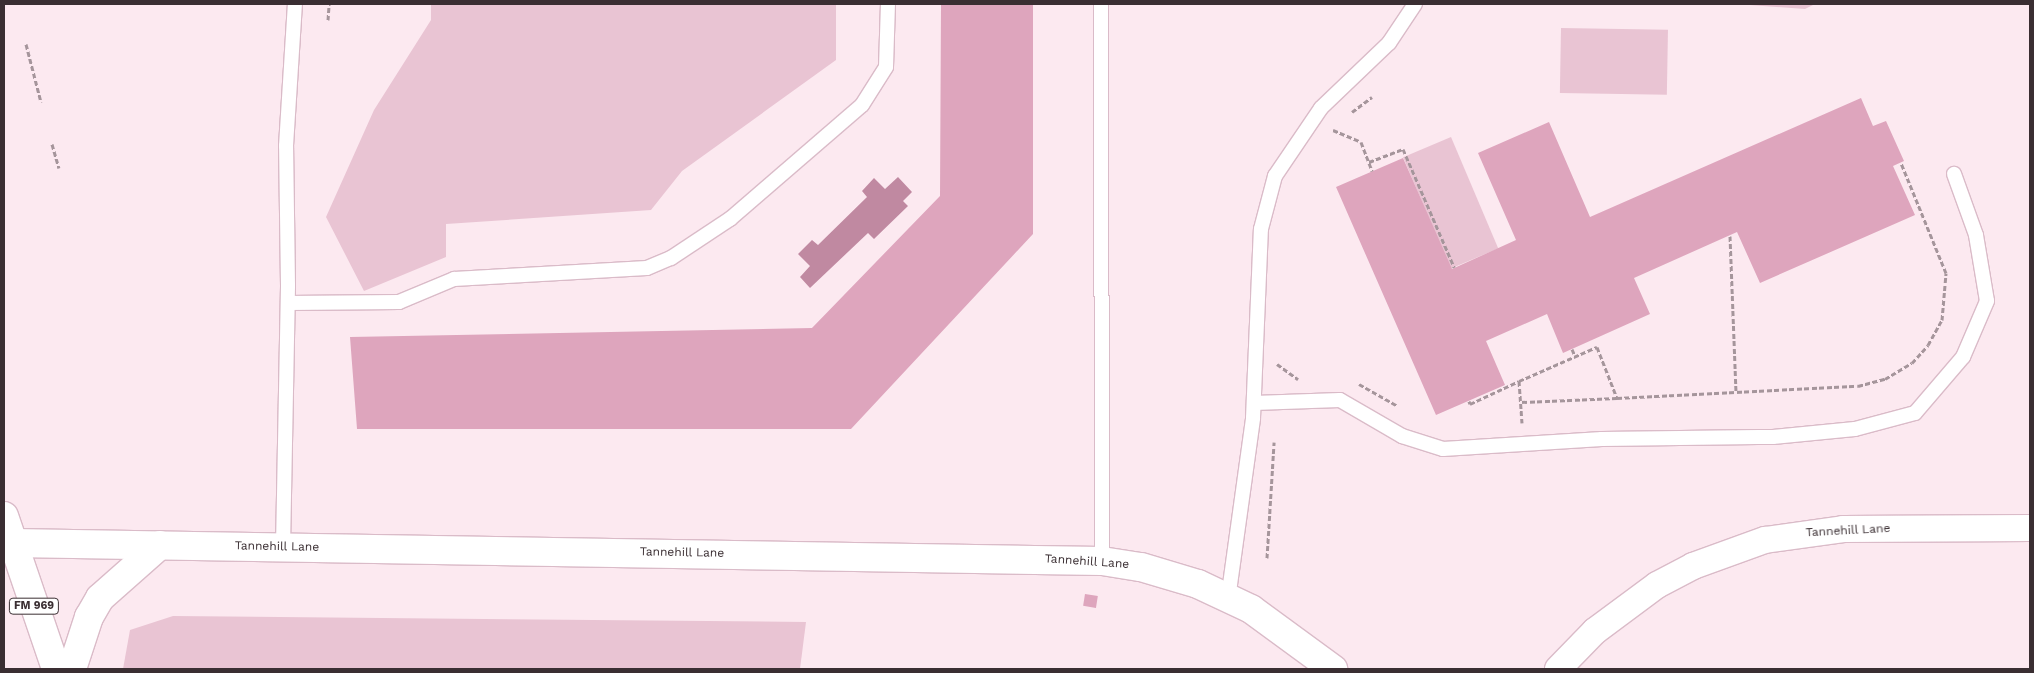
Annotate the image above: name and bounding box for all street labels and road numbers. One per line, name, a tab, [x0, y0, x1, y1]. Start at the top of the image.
street label: Tannehill Lane	[1805, 522, 1891, 540]
street label: Tannehill Lane	[234, 539, 320, 555]
street label: Tannehill Lane	[639, 545, 725, 561]
street label: Tannehill Lane	[1044, 552, 1130, 572]
road number: FM 969	[8, 598, 60, 614]

